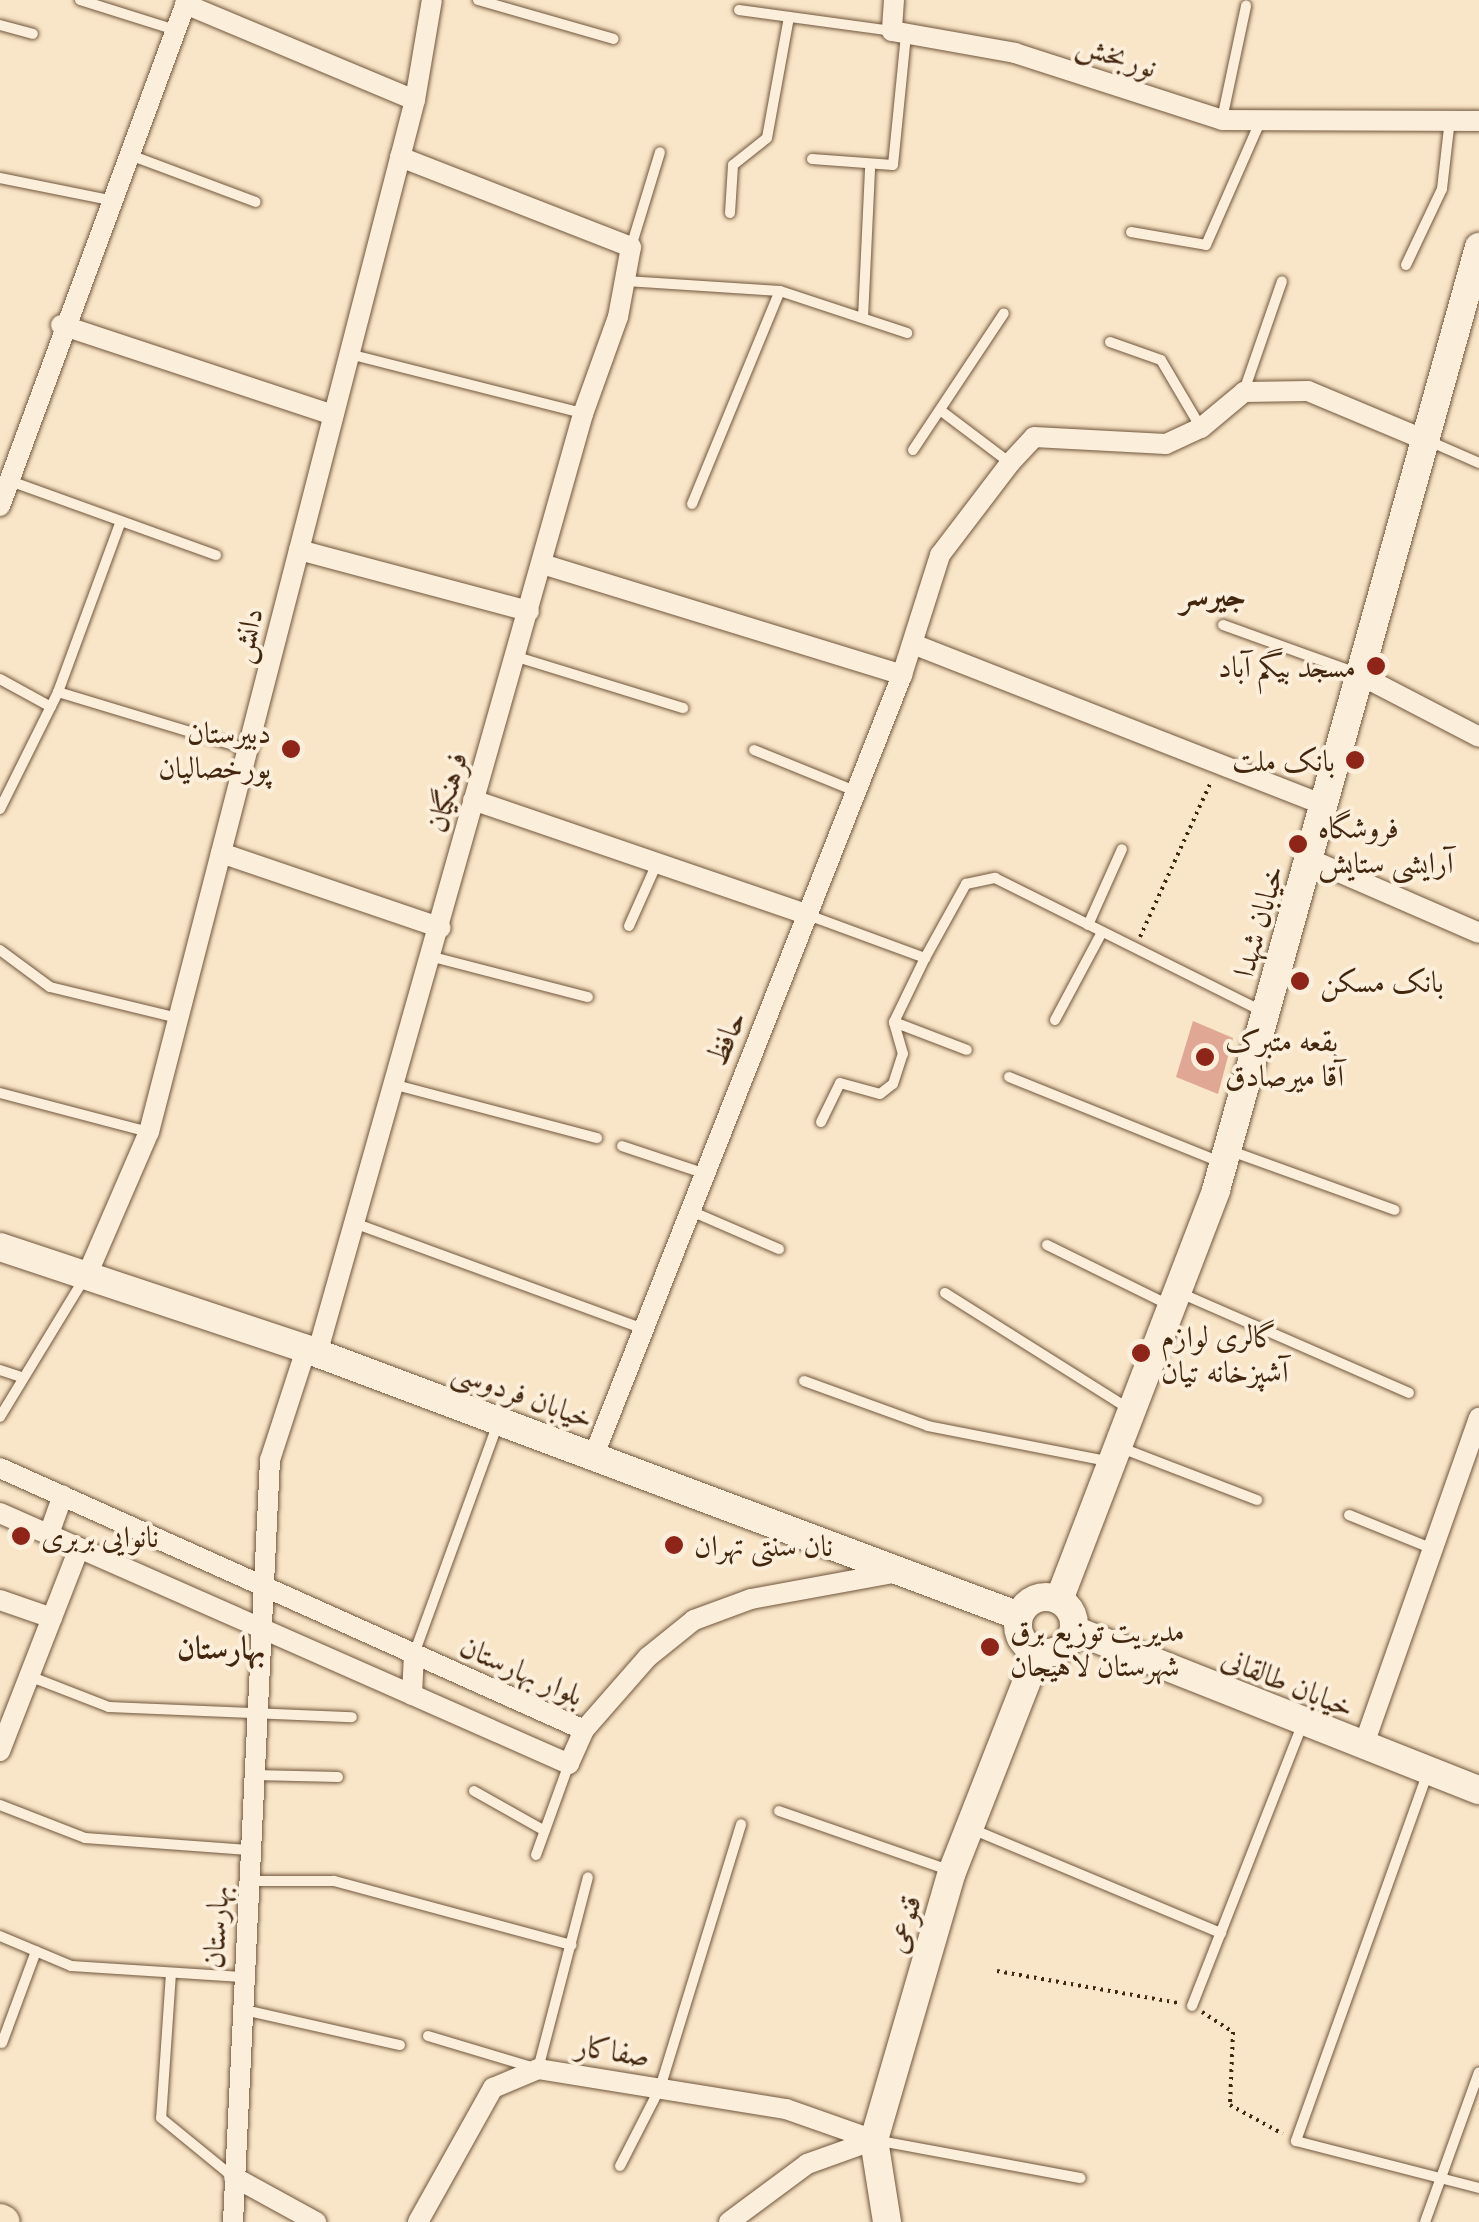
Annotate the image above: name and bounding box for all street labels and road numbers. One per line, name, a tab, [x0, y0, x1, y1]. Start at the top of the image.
street label: نوربخش	[1072, 25, 1162, 85]
street label: دانش	[222, 604, 270, 666]
street label: فرهنگیان	[417, 748, 475, 836]
street label: خیابان شهدا	[1225, 861, 1291, 981]
street label: حافظ	[698, 1005, 752, 1071]
street label: خیابان فردوسی	[448, 1352, 598, 1436]
street label: بلوار بهارستان	[455, 1627, 589, 1713]
street label: خیابان طالقانی	[1217, 1639, 1359, 1725]
street label: بهارستان	[194, 1884, 236, 1970]
street label: قنوعی	[878, 1891, 928, 1957]
street label: صفاکار	[573, 2026, 653, 2074]

